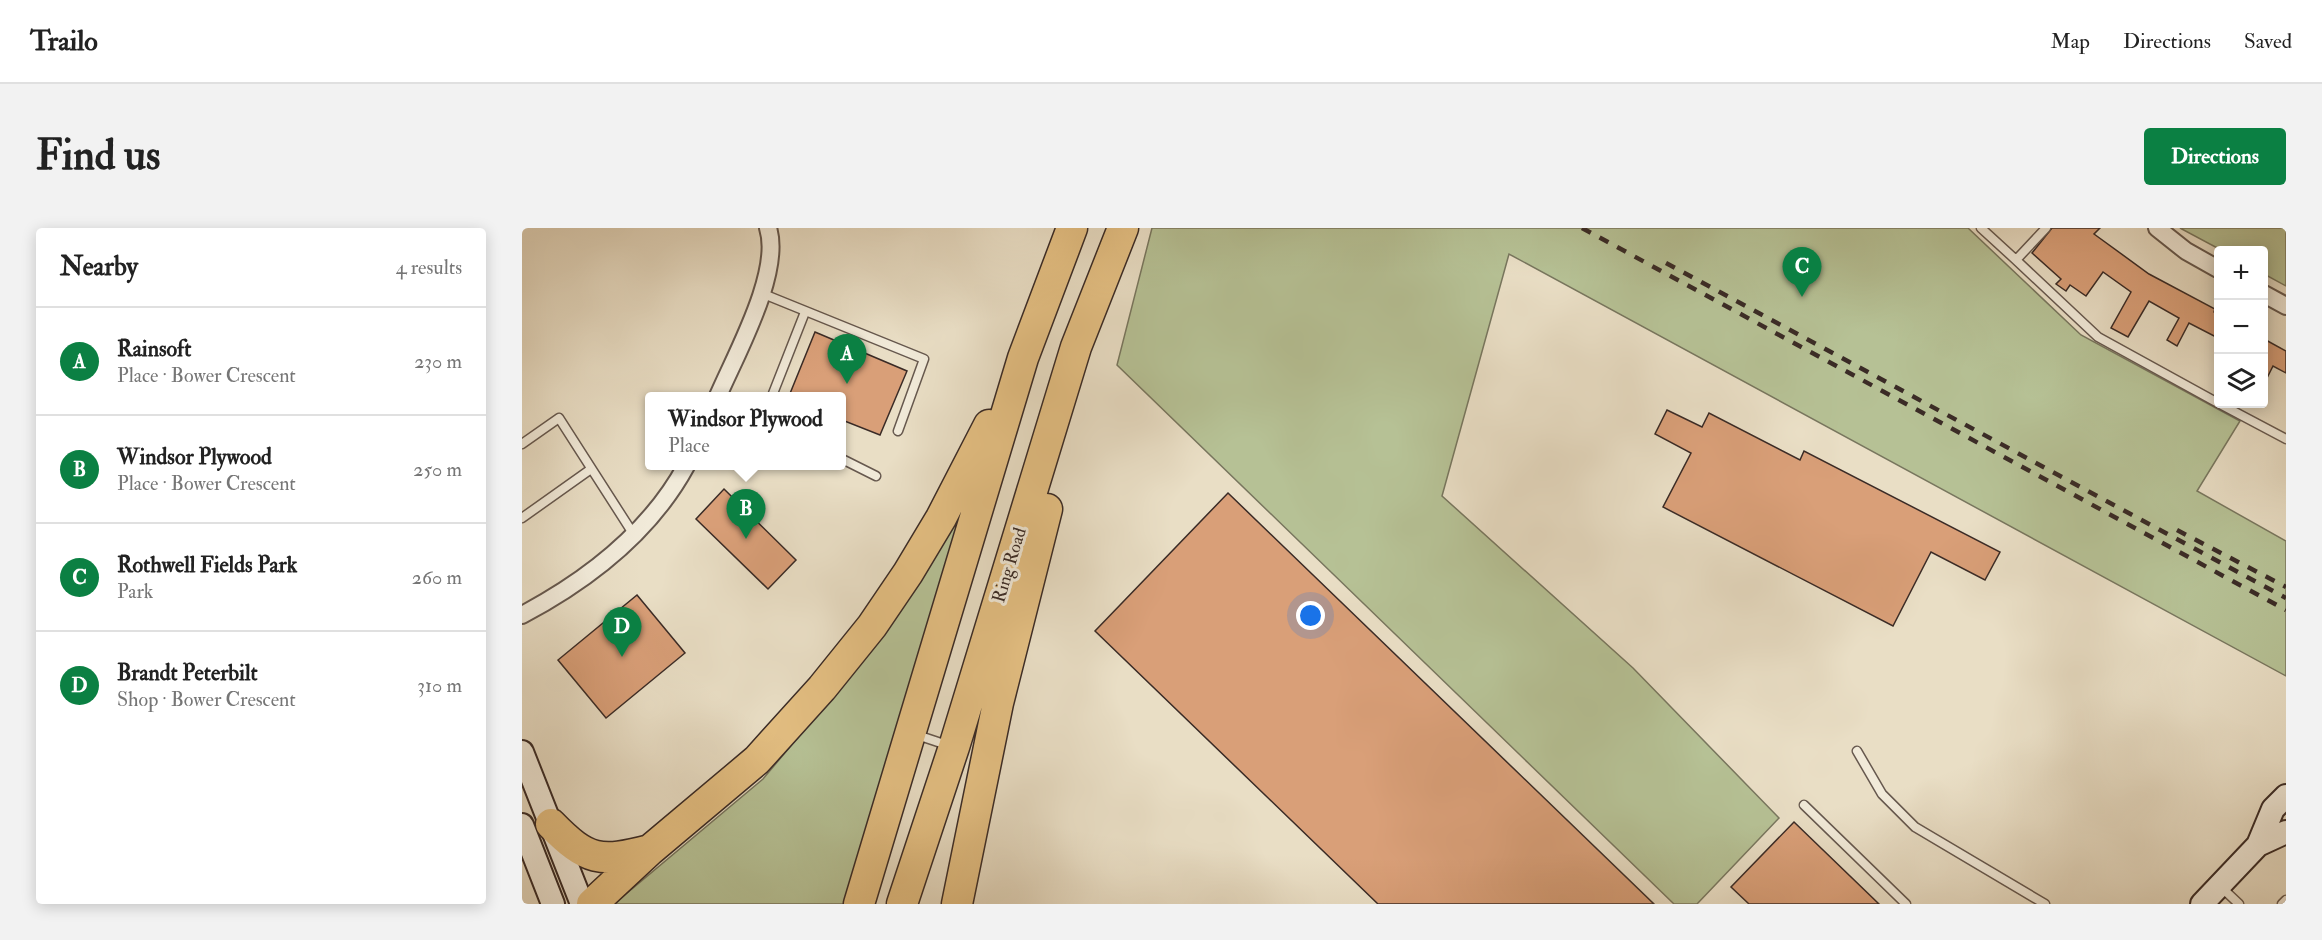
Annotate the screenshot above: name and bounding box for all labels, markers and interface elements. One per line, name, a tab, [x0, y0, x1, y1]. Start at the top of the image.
text: Trailo	[30, 24, 98, 59]
text: Map	[2050, 28, 2090, 55]
text: Directions	[2123, 28, 2211, 55]
text: Saved	[2244, 28, 2292, 55]
button: Directions	[2144, 128, 2286, 185]
text: Find us	[36, 130, 160, 182]
map controls	[2214, 246, 2268, 408]
button: +	[2214, 246, 2268, 300]
pin: C	[1782, 248, 1822, 297]
text: Nearby	[60, 251, 138, 283]
text: 4 results	[396, 255, 462, 280]
button: −	[2214, 300, 2268, 354]
pin: A	[828, 334, 866, 384]
text: Rainsoft	[117, 335, 191, 363]
text: A	[73, 349, 86, 374]
text: 230 m	[414, 349, 462, 374]
button: layers	[2214, 354, 2268, 408]
text: Place · Bower Crescent	[117, 363, 296, 388]
popup	[645, 392, 846, 470]
text: Windsor Plywood	[668, 405, 823, 433]
text: Place	[668, 433, 710, 458]
text: Windsor Plywood	[117, 443, 272, 471]
text: B	[73, 457, 86, 482]
text: 250 m	[413, 457, 462, 482]
text: Place · Bower Crescent	[117, 471, 296, 496]
pin: B	[726, 490, 766, 539]
street label: Ring Road	[987, 525, 1032, 605]
text: Rothwell Fields Park	[117, 551, 297, 579]
text: C	[72, 565, 87, 590]
text: 260 m	[412, 565, 462, 590]
text: Park	[117, 579, 153, 604]
your location	[1296, 601, 1325, 630]
pin: D	[602, 608, 642, 657]
text: Brandt Peterbilt	[117, 659, 258, 687]
text: D	[71, 673, 88, 698]
text: 310 m	[417, 673, 462, 698]
text: Shop · Bower Crescent	[117, 687, 296, 712]

